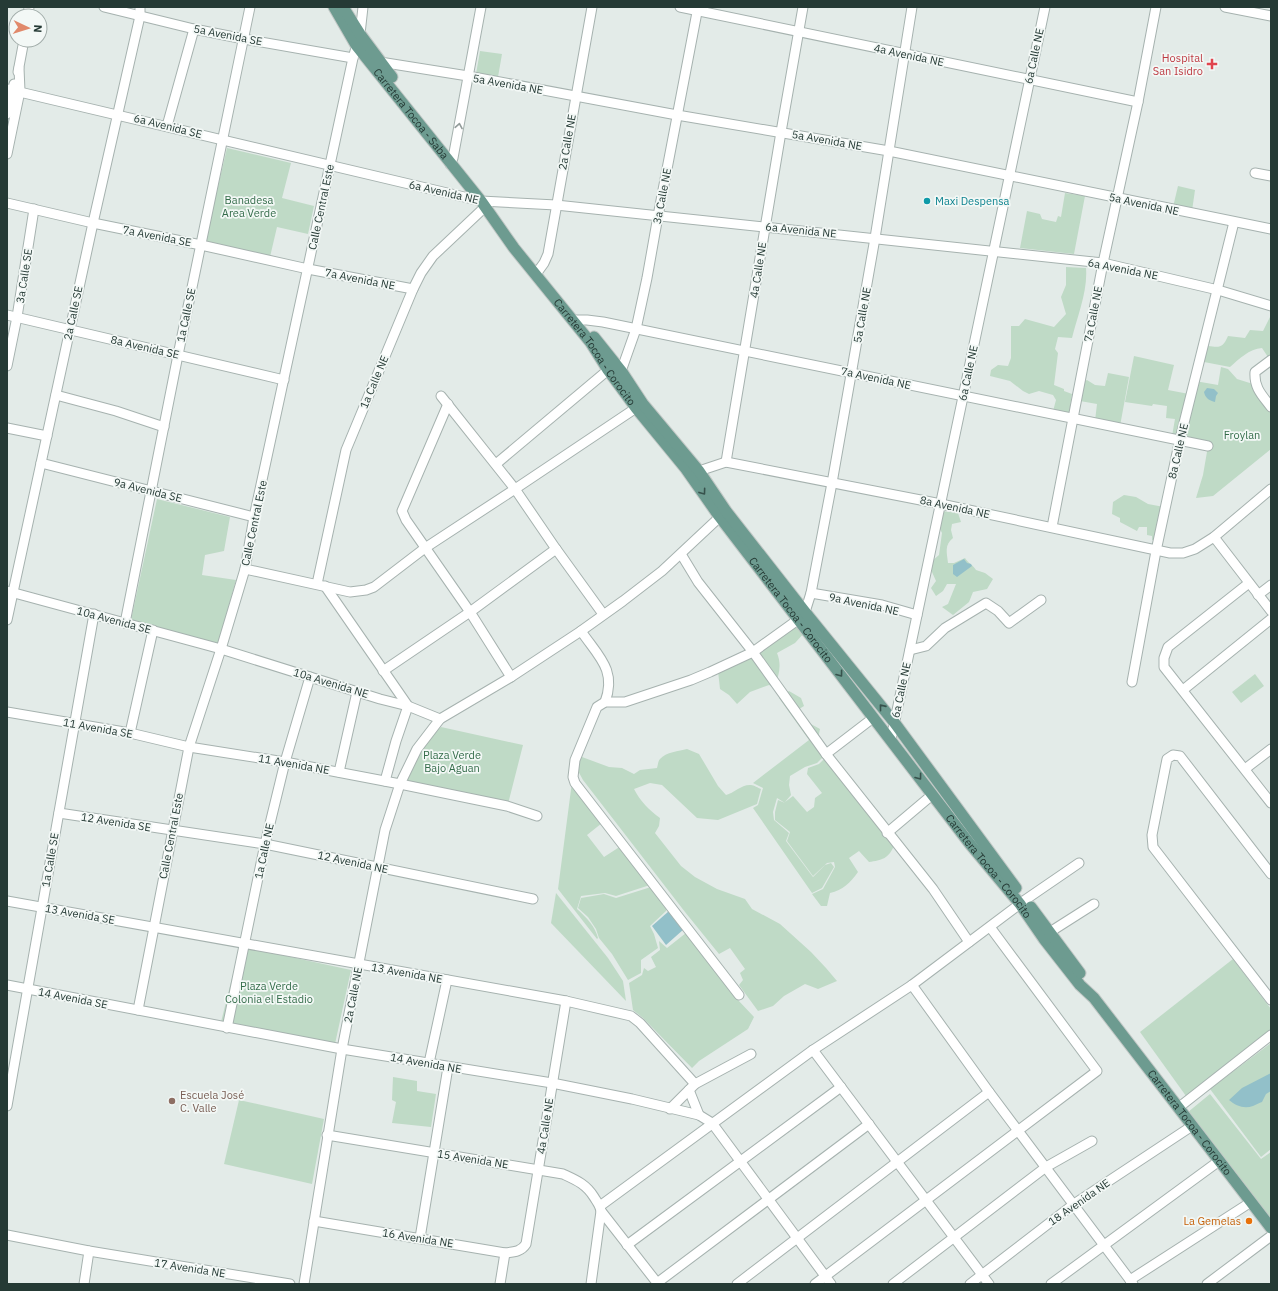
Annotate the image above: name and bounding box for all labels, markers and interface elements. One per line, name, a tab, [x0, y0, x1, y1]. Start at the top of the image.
north arrow	[8, 8, 48, 48]
street label: 5a Avenida SE	[192, 21, 264, 49]
text: N	[31, 24, 45, 33]
street label: 6a Calle NE	[1021, 27, 1047, 85]
street label: 4a Avenida NE	[873, 41, 945, 69]
place label: Hospital San Isidro	[1153, 51, 1203, 78]
marker: Hospital San Isidro	[1206, 58, 1218, 70]
street label: Carretera Tocoa - Saba	[370, 65, 452, 162]
street label: 5a Avenida NE	[472, 71, 544, 97]
street label: 6a Avenida SE	[132, 111, 204, 141]
street label: 2a Calle NE	[555, 113, 579, 171]
one-way arrow	[454, 123, 463, 129]
street label: 5a Avenida NE	[791, 127, 863, 153]
street label: Calle Central Este	[305, 163, 337, 251]
street label: 3a Calle NE	[650, 167, 674, 225]
street label: 6a Avenida NE	[408, 177, 480, 207]
street label: 5a Avenida NE	[1108, 190, 1180, 218]
park label: Banadesa Area Verde	[222, 193, 276, 220]
place label: Maxi Despensa	[935, 194, 1010, 208]
marker: Maxi Despensa	[922, 196, 932, 206]
street label: 6a Avenida NE	[765, 219, 837, 241]
street label: 7a Avenida SE	[121, 222, 193, 250]
street label: 4a Calle NE	[747, 241, 769, 299]
street label: 3a Calle SE	[13, 248, 35, 304]
street label: 6a Avenida NE	[1087, 255, 1159, 283]
street label: 7a Avenida NE	[324, 265, 396, 293]
street label: 2a Calle SE	[60, 285, 86, 341]
street label: 7a Calle NE	[1081, 285, 1105, 343]
street label: 5a Calle NE	[850, 286, 874, 344]
street label: 1a Calle SE	[173, 287, 199, 343]
street label: Carretera Tocoa - Corocito	[551, 296, 639, 408]
street label: 8a Avenida SE	[109, 332, 181, 362]
street label: 6a Calle NE	[955, 344, 981, 402]
street label: 1a Calle NE	[357, 353, 391, 411]
street label: 7a Avenida NE	[840, 364, 912, 392]
street label: 8a Calle NE	[1165, 422, 1191, 480]
park label: Froylan	[1224, 428, 1260, 442]
street label: 9a Avenida SE	[112, 475, 184, 505]
street label: Calle Central Este	[238, 479, 270, 567]
one-way arrow	[698, 488, 705, 495]
street label: 8a Avenida NE	[919, 493, 991, 521]
street label: Carretera Tocoa - Corocito	[746, 554, 836, 665]
street label: 9a Avenida NE	[828, 590, 900, 618]
street label: 10a Avenida SE	[75, 603, 153, 637]
street label: 6a Calle NE	[888, 661, 914, 719]
street label: 10a Avenida NE	[292, 665, 370, 701]
one-way arrow	[835, 670, 842, 677]
one-way arrow	[879, 704, 886, 711]
street label: 11 Avenida SE	[62, 715, 134, 741]
park label: Plaza Verde Bajo Aguan	[423, 748, 481, 775]
street label: 11 Avenida NE	[257, 751, 331, 777]
one-way arrow	[915, 773, 922, 780]
street label: Calle Central Este	[156, 792, 186, 880]
street label: 12 Avenida SE	[80, 810, 152, 834]
street label: Carretera Tocoa - Corocito	[943, 811, 1035, 921]
street label: 1a Calle NE	[251, 822, 277, 880]
street label: 1a Calle SE	[38, 832, 62, 888]
street label: 12 Avenida NE	[316, 848, 390, 876]
street label: 13 Avenida SE	[44, 901, 116, 927]
street label: 13 Avenida NE	[370, 960, 444, 986]
street label: 2a Calle NE	[341, 966, 365, 1024]
park label: Plaza Verde Colonia el Estadio	[225, 979, 313, 1006]
street label: 14 Avenida SE	[37, 984, 109, 1012]
street label: 14 Avenida NE	[389, 1050, 463, 1076]
street label: Carretera Tocoa - Corocito	[1145, 1067, 1235, 1178]
place label: Escuela José C. Valle	[180, 1088, 244, 1115]
marker: Escuela José C. Valle	[167, 1096, 177, 1106]
street label: 4a Calle NE	[534, 1097, 556, 1155]
street label: 15 Avenida NE	[436, 1146, 510, 1172]
street label: 18 Avenida NE	[1045, 1176, 1113, 1228]
place label: La Gemelas	[1183, 1214, 1241, 1228]
marker: La Gemelas	[1244, 1216, 1254, 1226]
street label: 16 Avenida NE	[381, 1225, 455, 1251]
street label: 17 Avenida NE	[153, 1255, 227, 1281]

